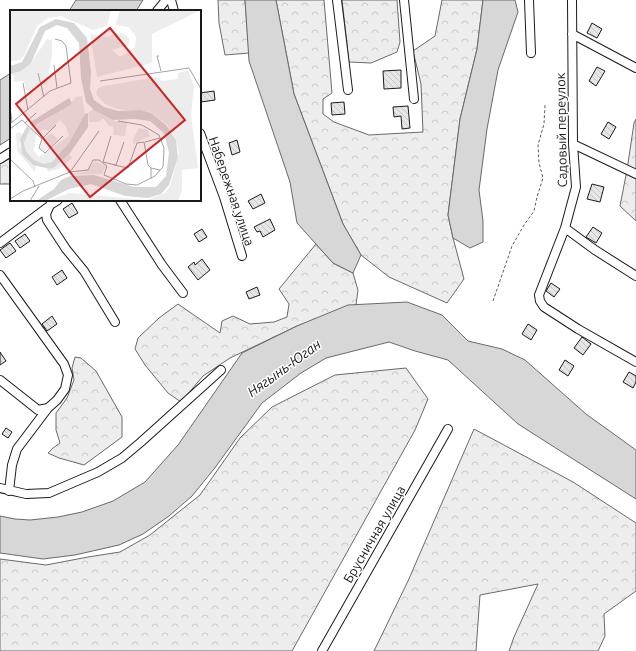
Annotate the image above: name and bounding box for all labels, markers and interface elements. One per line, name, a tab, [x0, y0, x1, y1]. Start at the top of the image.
inset map	[10, 10, 201, 201]
street label: Садовый переулок	[553, 72, 569, 188]
street label: Набережная улица	[207, 134, 257, 248]
water label: Нягынь-Юган	[244, 336, 324, 400]
street label: Брусничная улица	[340, 483, 408, 585]

